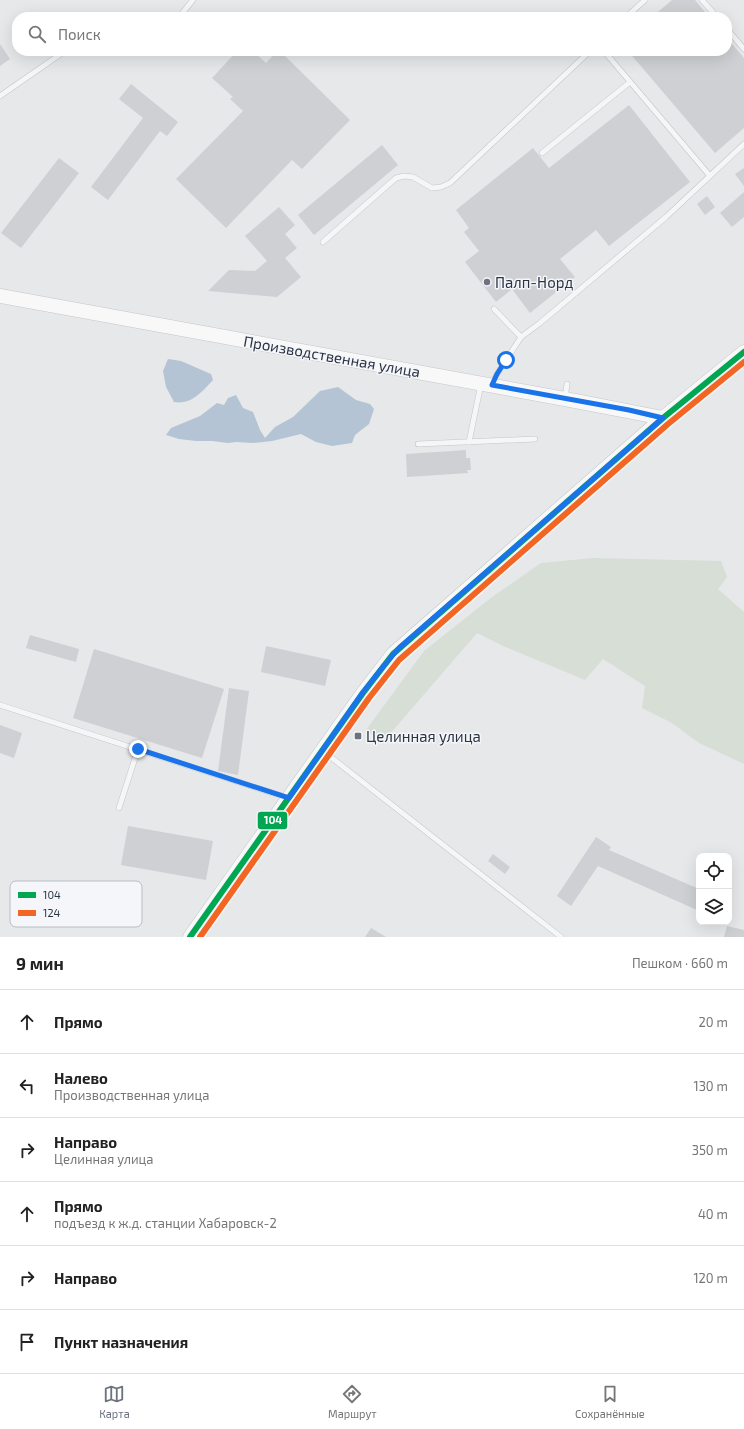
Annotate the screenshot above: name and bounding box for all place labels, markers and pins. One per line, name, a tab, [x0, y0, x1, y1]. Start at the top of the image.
place label: Палп-Норд	[495, 273, 573, 291]
marker: Палп-Норд	[482, 277, 492, 287]
place label: Целинная улица	[366, 727, 481, 746]
marker: Целинная улица	[353, 731, 363, 741]

